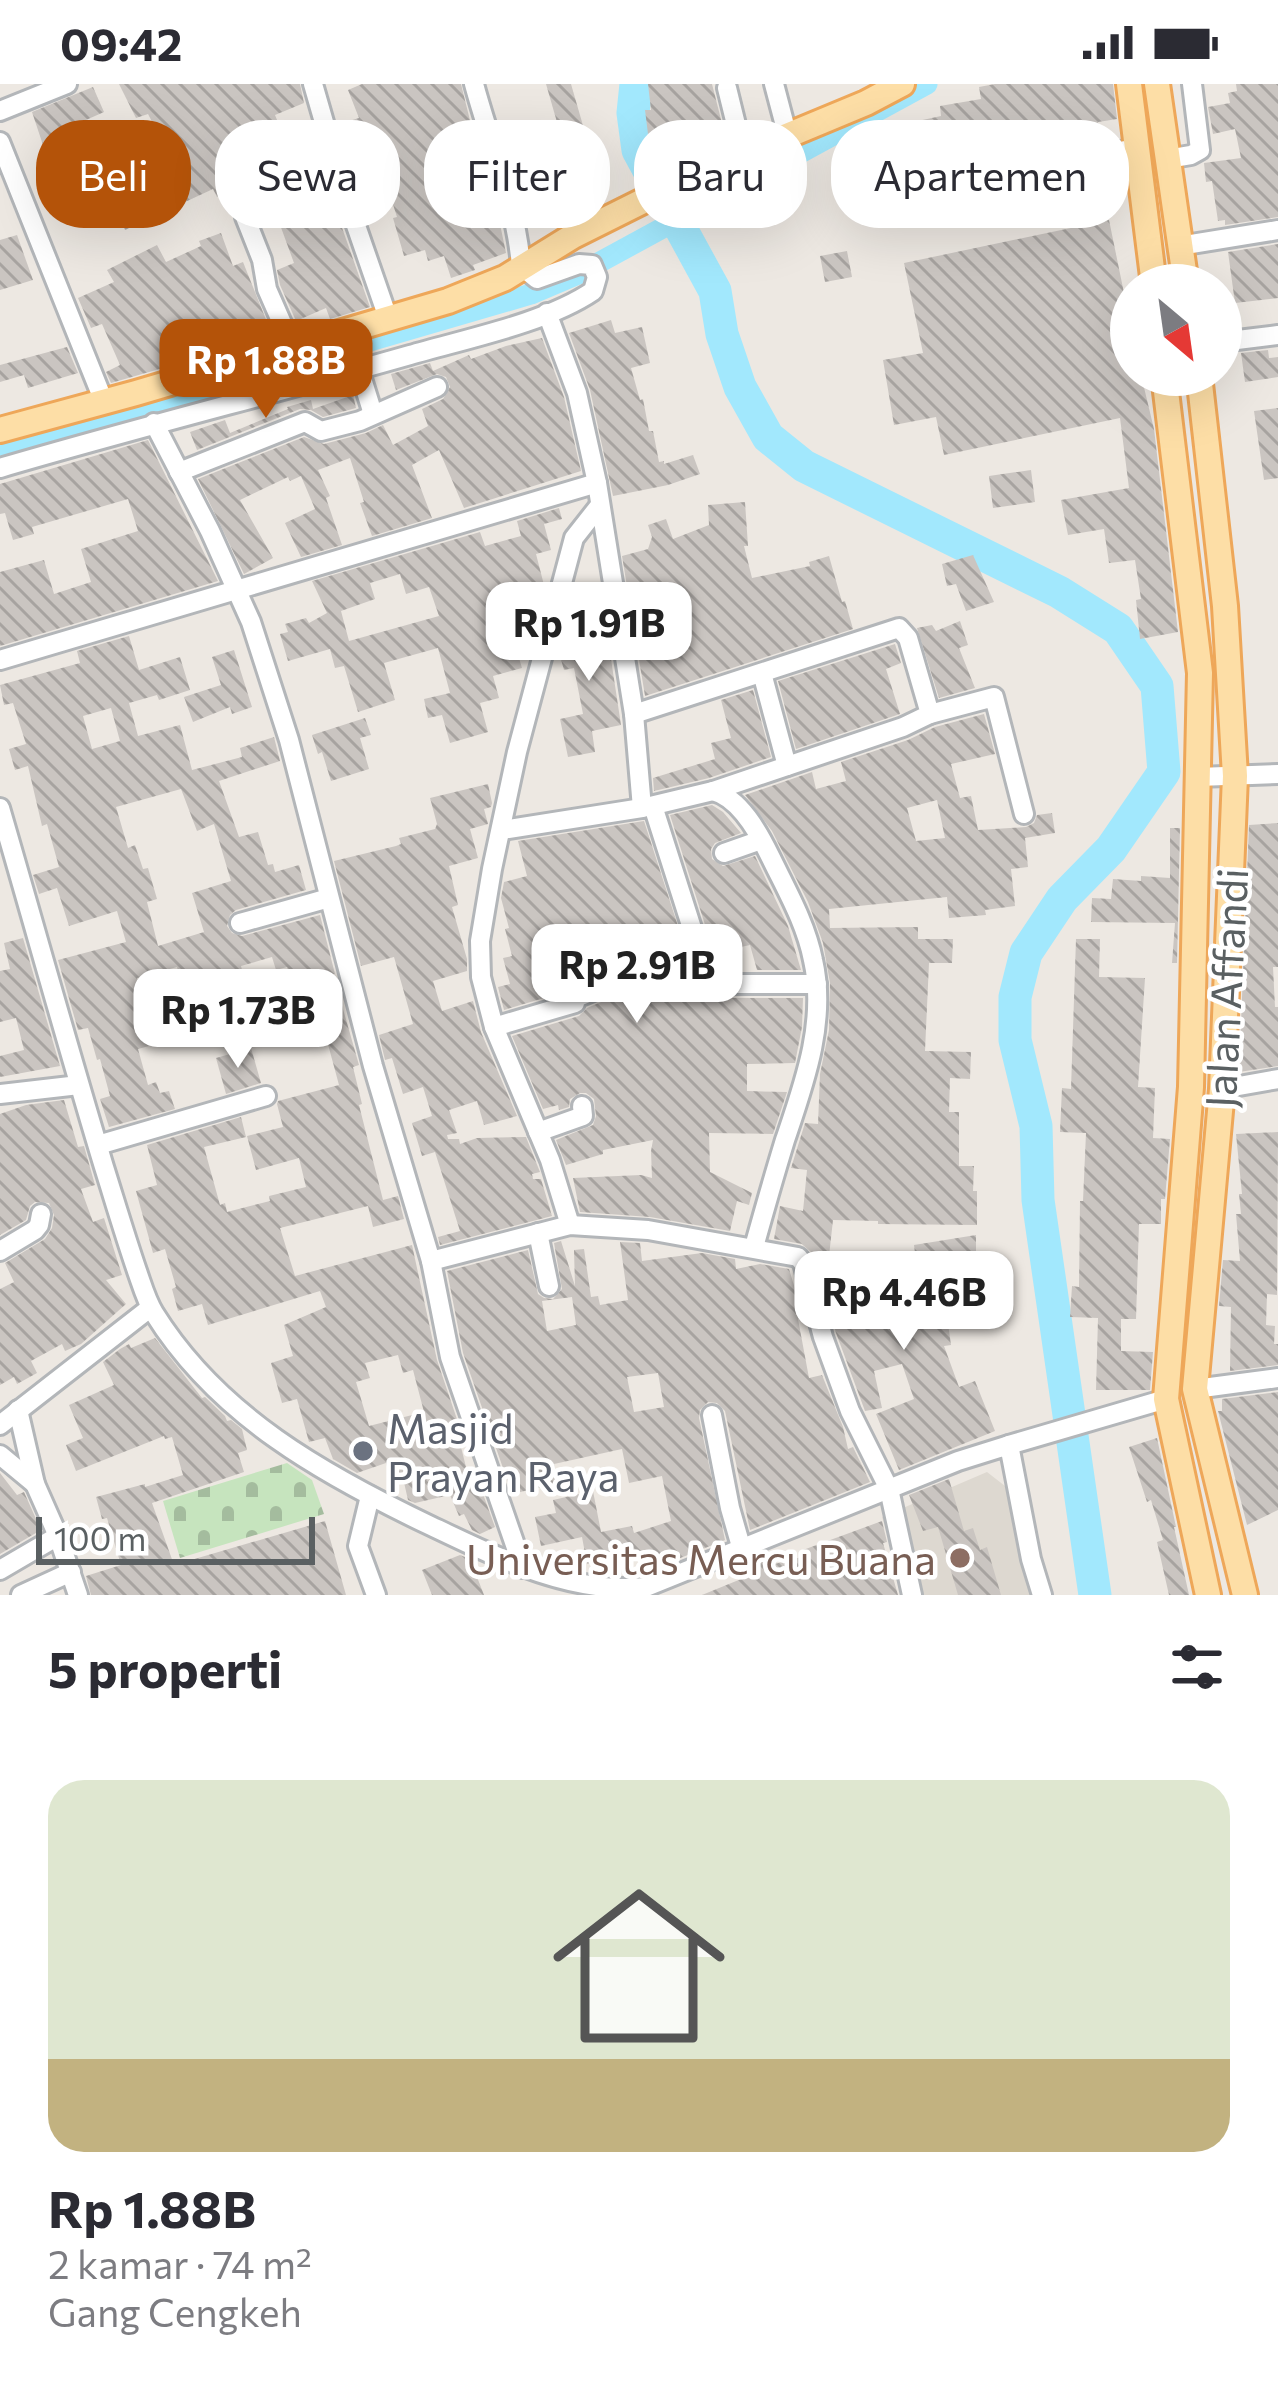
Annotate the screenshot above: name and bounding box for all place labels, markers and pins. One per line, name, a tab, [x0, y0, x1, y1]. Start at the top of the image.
pin: Rp 1.88B	[142, 319, 390, 421]
pin: Rp 1.91B	[465, 582, 713, 684]
pin: Rp 2.91B	[513, 924, 761, 1026]
pin: Rp 1.73B	[114, 969, 362, 1071]
pin: Rp 4.46B	[780, 1251, 1028, 1353]
place label: Masjid Prayan Raya	[387, 1401, 619, 1501]
marker: Masjid Prayan Raya	[350, 1438, 376, 1464]
place label: Universitas Mercu Buana	[466, 1532, 936, 1584]
marker: Universitas Mercu Buana	[947, 1545, 973, 1571]

